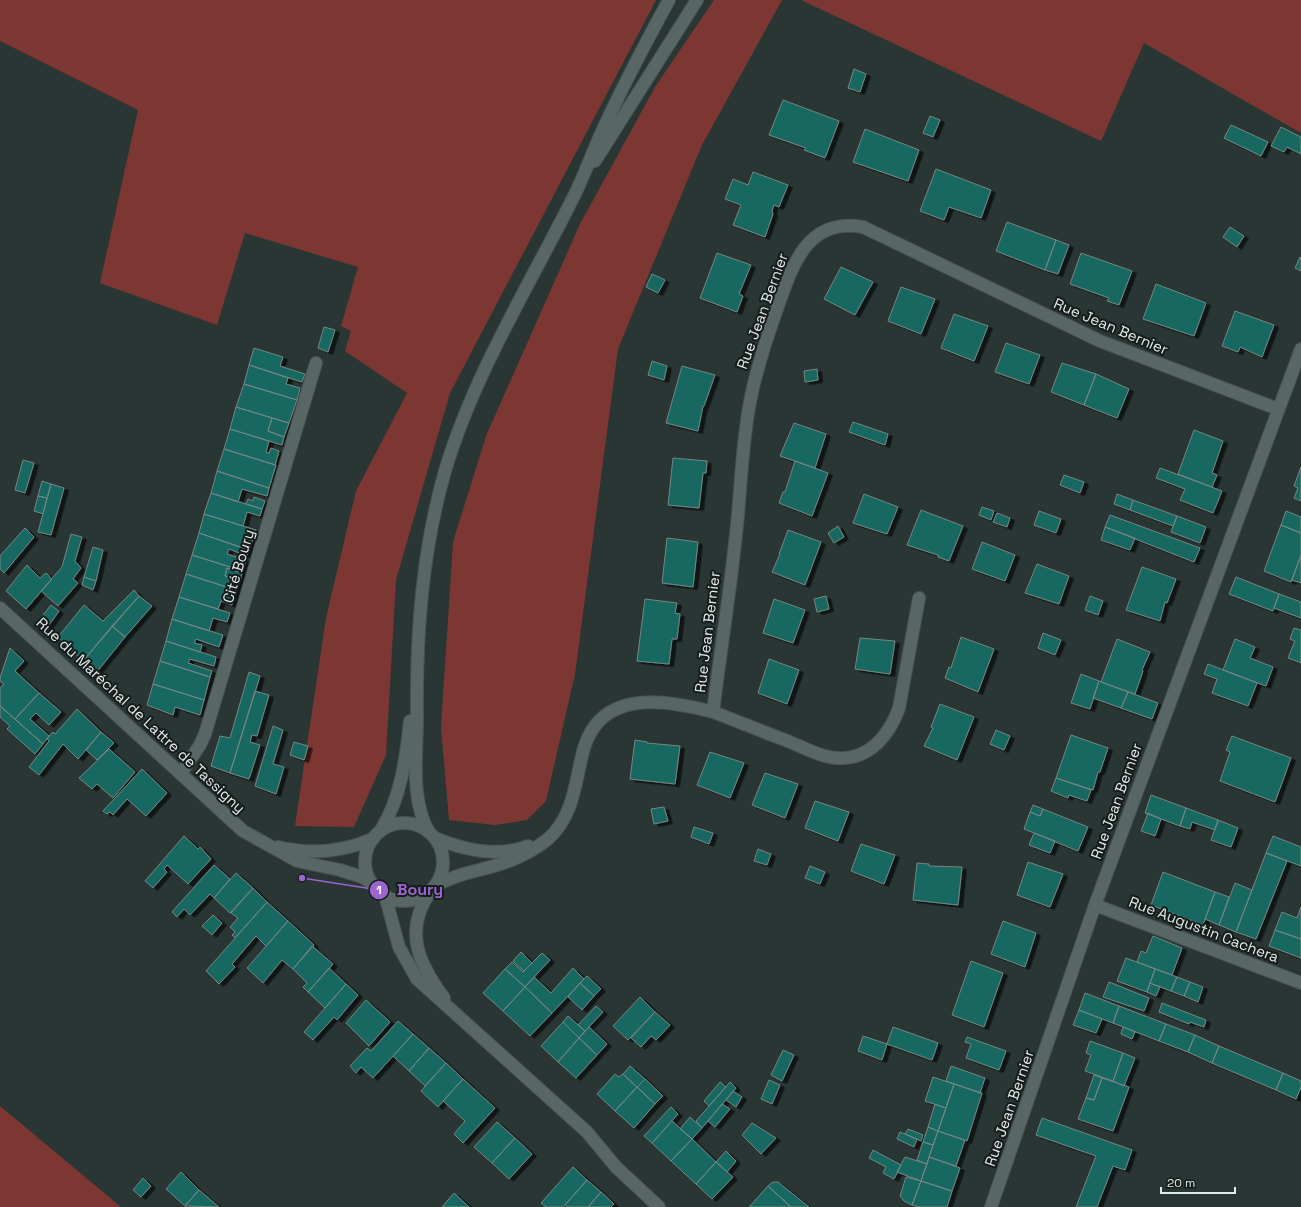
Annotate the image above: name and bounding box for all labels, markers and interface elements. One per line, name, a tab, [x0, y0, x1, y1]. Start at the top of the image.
street label: Rue Jean Bernier	[732, 250, 792, 372]
street label: Rue Jean Bernier	[1051, 293, 1171, 359]
street label: Cité Boury	[218, 527, 258, 605]
street label: Rue Jean Bernier	[690, 570, 724, 694]
street label: Rue du Maréchal de Lattre de Tassigny	[33, 613, 249, 817]
street label: Rue Jean Bernier	[1086, 740, 1146, 862]
callout: Boury	[369, 876, 451, 904]
text: Boury	[397, 879, 443, 900]
text: 1	[376, 882, 382, 898]
street label: Rue Augustin Cachera	[1126, 892, 1282, 967]
street label: Rue Jean Bernier	[980, 1047, 1038, 1169]
scale bar	[1161, 1169, 1235, 1195]
text: 20 m	[1167, 1175, 1195, 1191]

